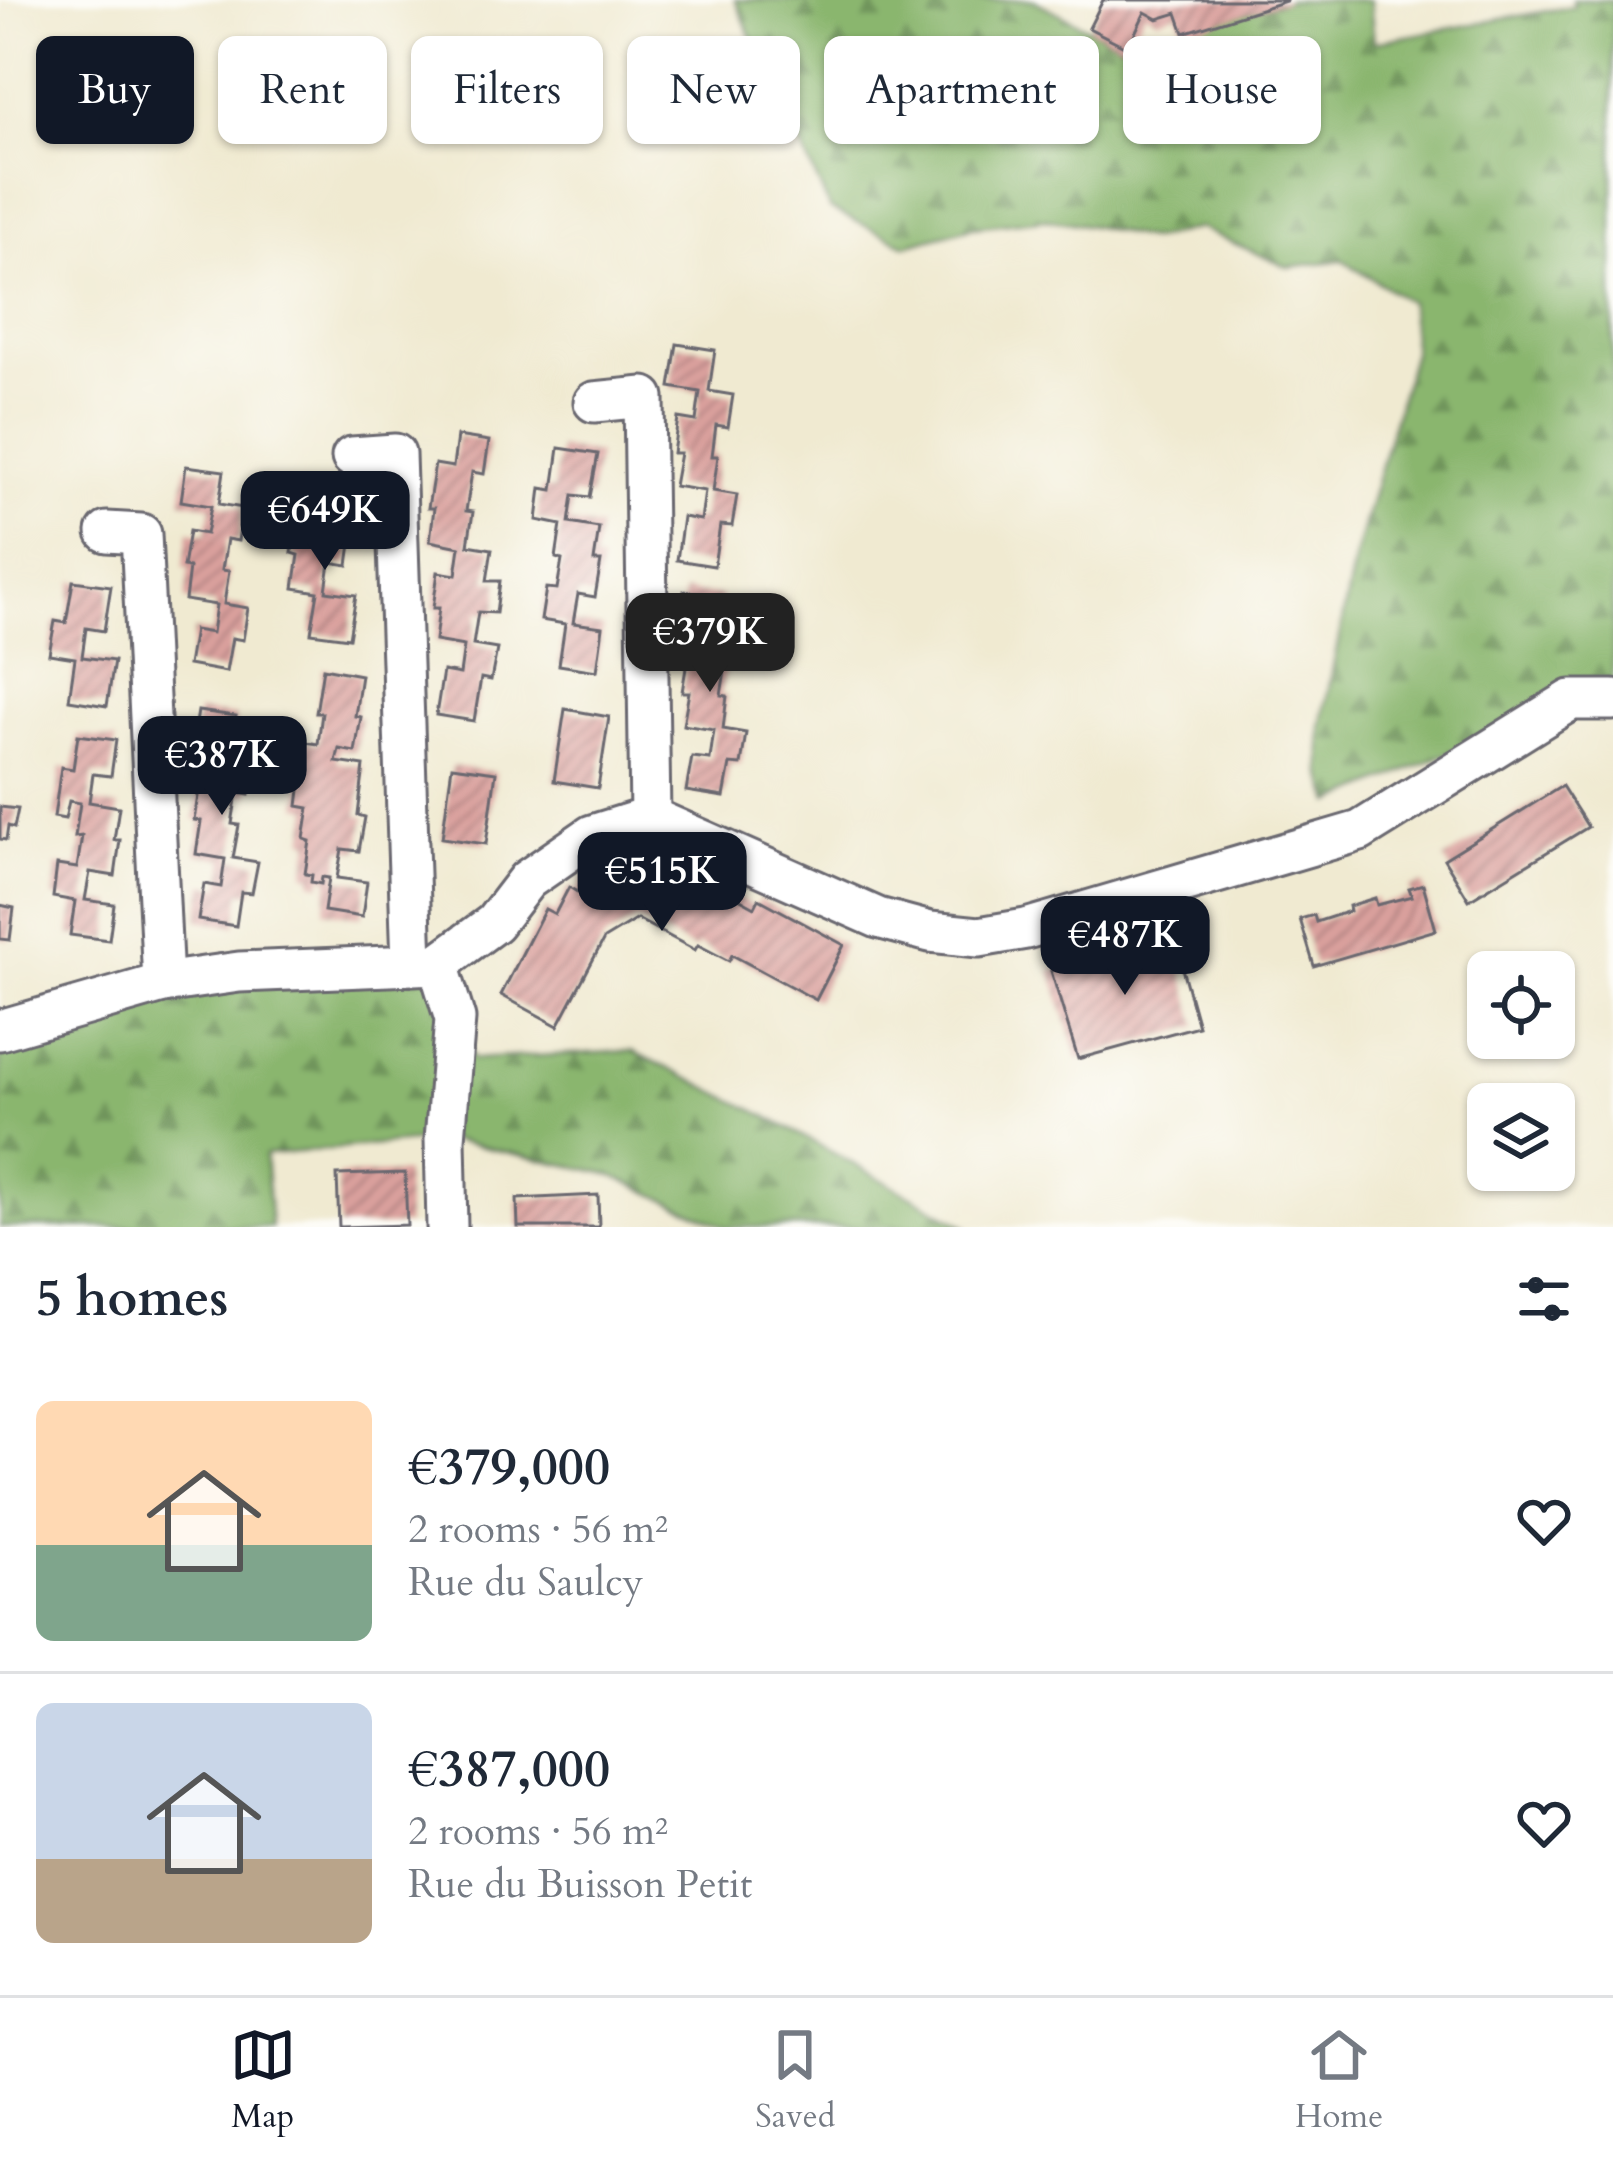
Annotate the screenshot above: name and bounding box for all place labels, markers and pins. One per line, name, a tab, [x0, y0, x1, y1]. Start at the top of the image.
pin: €649K	[241, 471, 409, 573]
pin: €379K	[626, 593, 794, 695]
pin: €387K	[138, 716, 306, 818]
pin: €515K	[578, 832, 746, 934]
pin: €487K	[1041, 896, 1209, 998]

